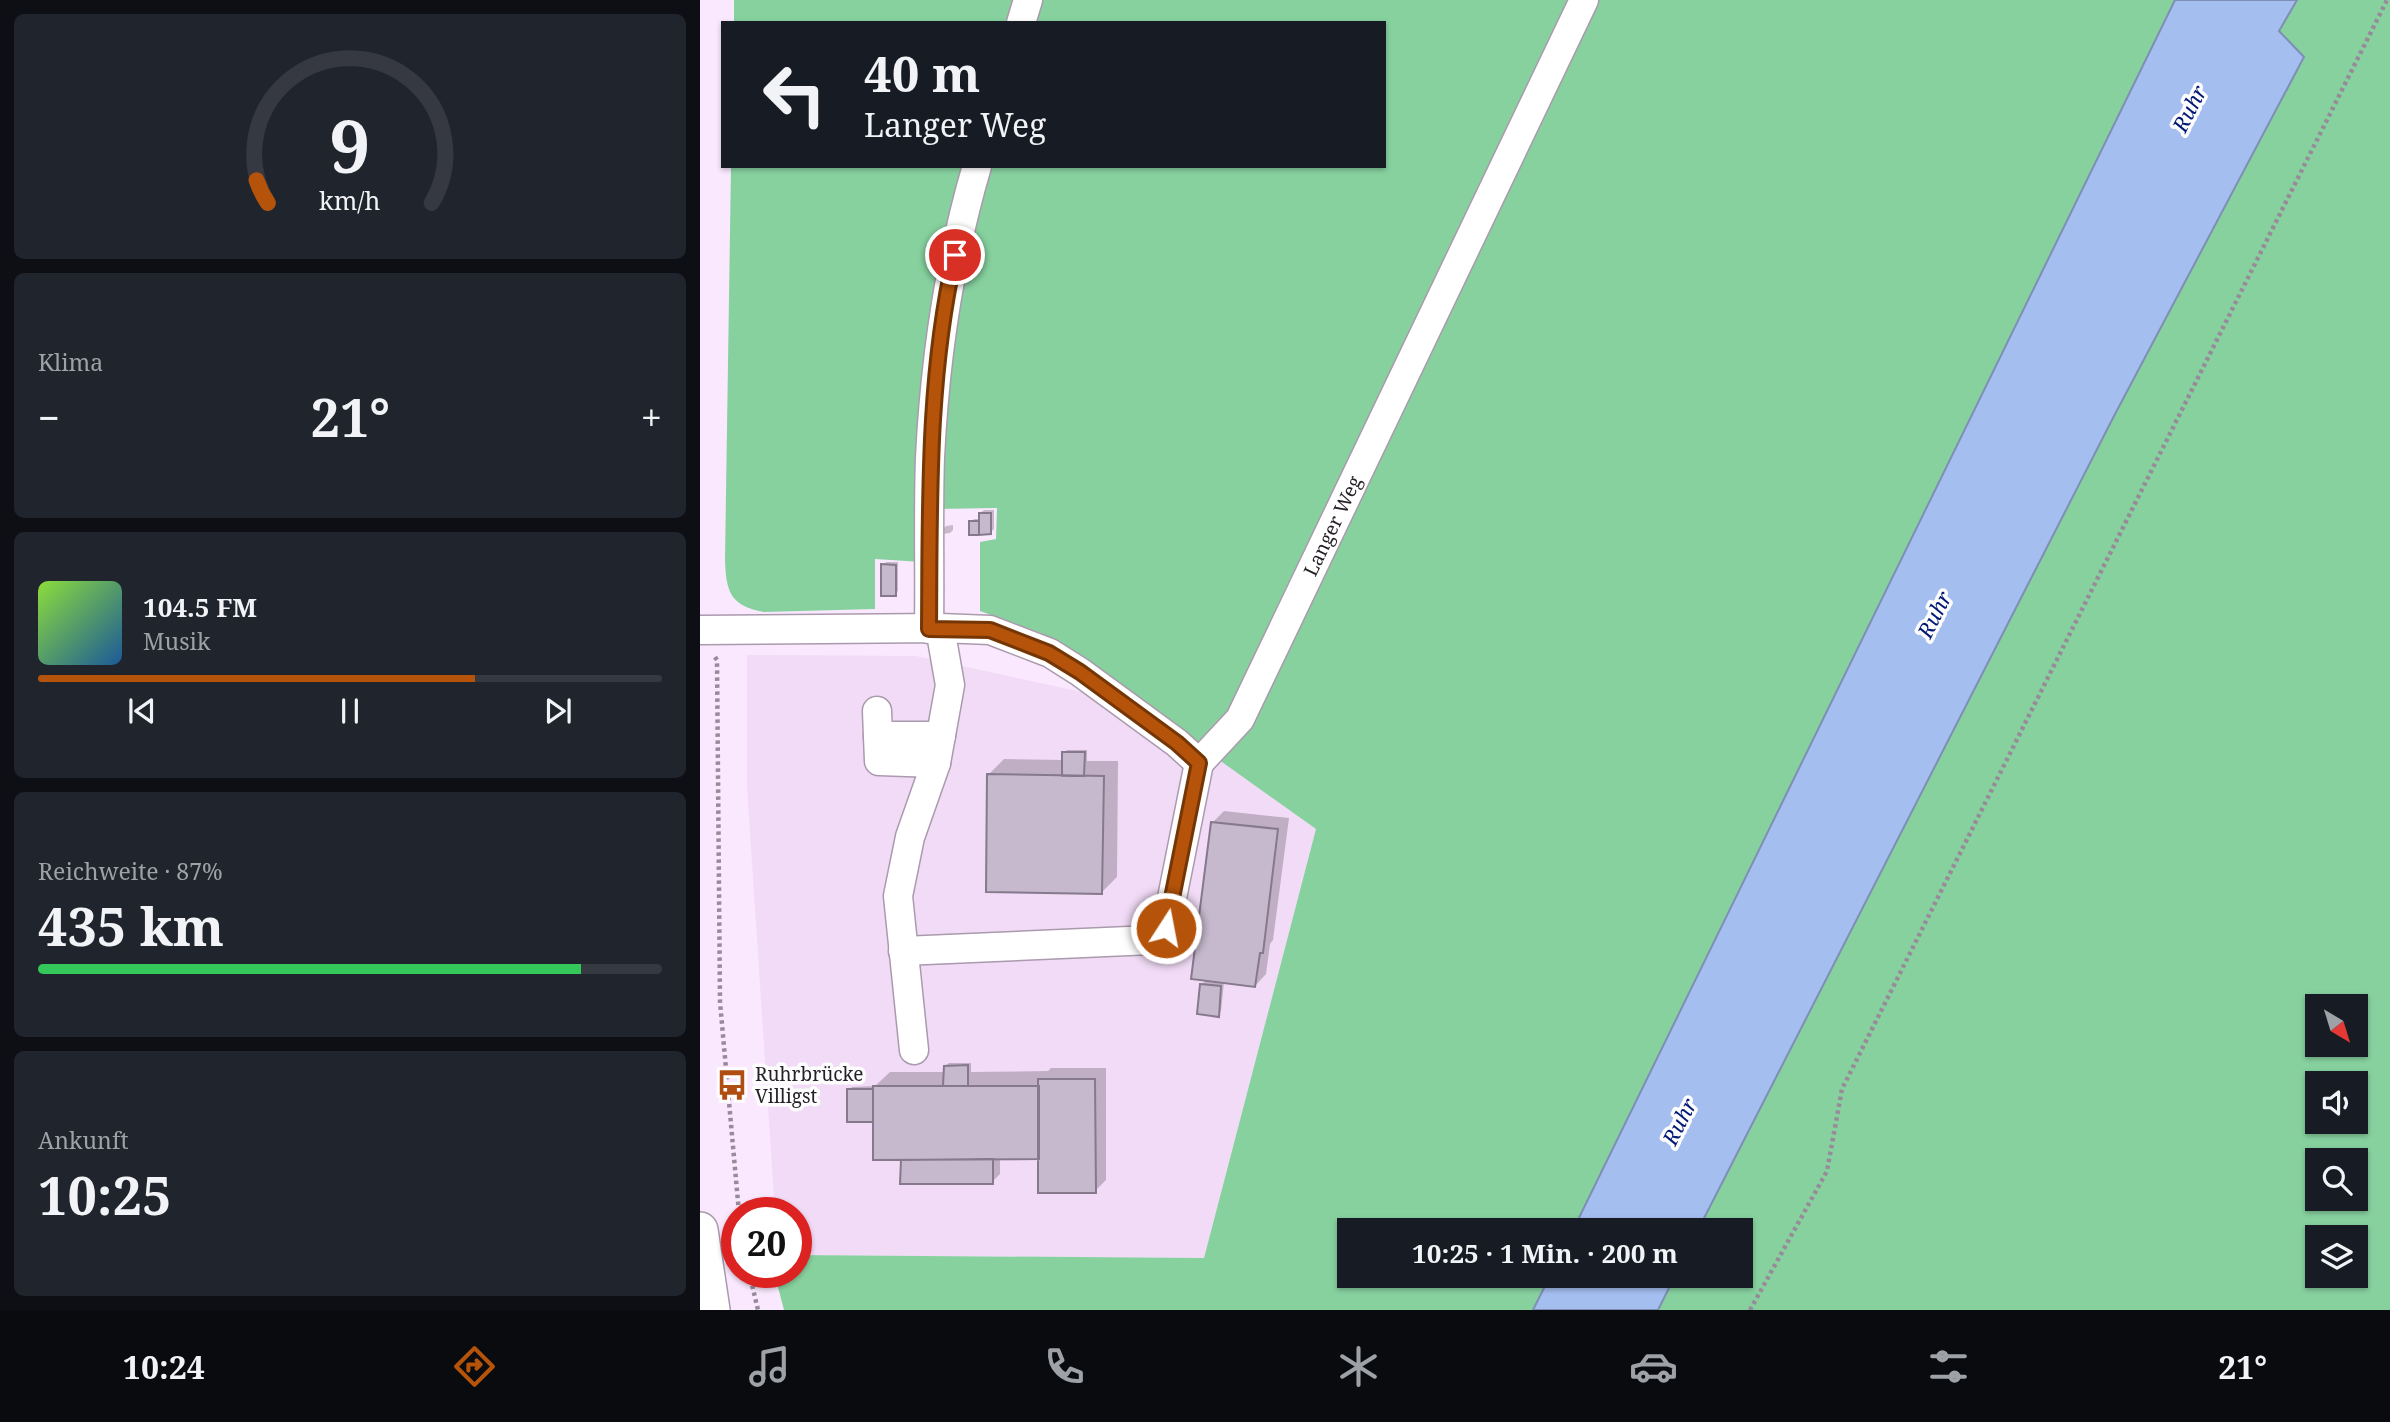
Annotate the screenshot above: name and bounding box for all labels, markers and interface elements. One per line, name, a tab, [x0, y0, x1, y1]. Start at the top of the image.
text: 40 m	[864, 40, 980, 106]
icon: left	[749, 49, 840, 140]
water label: Ruhr	[2165, 80, 2213, 138]
text: 9	[329, 95, 371, 194]
text: Langer Weg	[864, 103, 1046, 146]
text: km/h	[319, 182, 381, 216]
pin	[925, 225, 985, 285]
icon: arrive	[936, 236, 974, 274]
text: Klima	[38, 346, 103, 378]
text: 21°	[311, 381, 390, 452]
text: −	[38, 391, 60, 443]
text: +	[641, 391, 662, 443]
street label: Langer Weg	[1297, 471, 1368, 580]
water label: Ruhr	[1910, 586, 1958, 644]
text: 104.5 FM	[143, 589, 257, 625]
text: Musik	[143, 625, 210, 657]
icon: previous	[123, 692, 161, 730]
icon: pause	[331, 692, 369, 730]
icon: next	[539, 692, 577, 730]
text: Reichweite · 87%	[38, 855, 223, 887]
text: 435 km	[38, 890, 224, 961]
position arrow	[1129, 891, 1203, 965]
north arrow	[2305, 994, 2368, 1057]
map controls	[2305, 994, 2368, 1288]
place label: Ruhrbrücke Villigst	[755, 1061, 863, 1109]
bus stop icon: Ruhrbrücke Villigst	[715, 1068, 749, 1102]
button: sound	[2305, 1071, 2368, 1134]
water label: Ruhr	[1655, 1093, 1703, 1151]
text: Ankunft	[38, 1124, 129, 1156]
button: search	[2305, 1148, 2368, 1211]
text: 10:25	[38, 1159, 171, 1230]
speed limit sign: 20	[721, 1197, 812, 1288]
button: layers	[2305, 1225, 2368, 1288]
text: 10:25 · 1 Min. · 200 m	[1412, 1235, 1678, 1271]
icon: directions	[450, 1342, 499, 1391]
icon: music	[745, 1342, 794, 1391]
icon: phone	[1040, 1342, 1089, 1391]
icon: climate	[1334, 1342, 1383, 1391]
icon: car	[1629, 1342, 1678, 1391]
icon: filters	[1924, 1342, 1973, 1391]
text: 10:24	[123, 1345, 205, 1388]
text: 21°	[2218, 1345, 2267, 1388]

